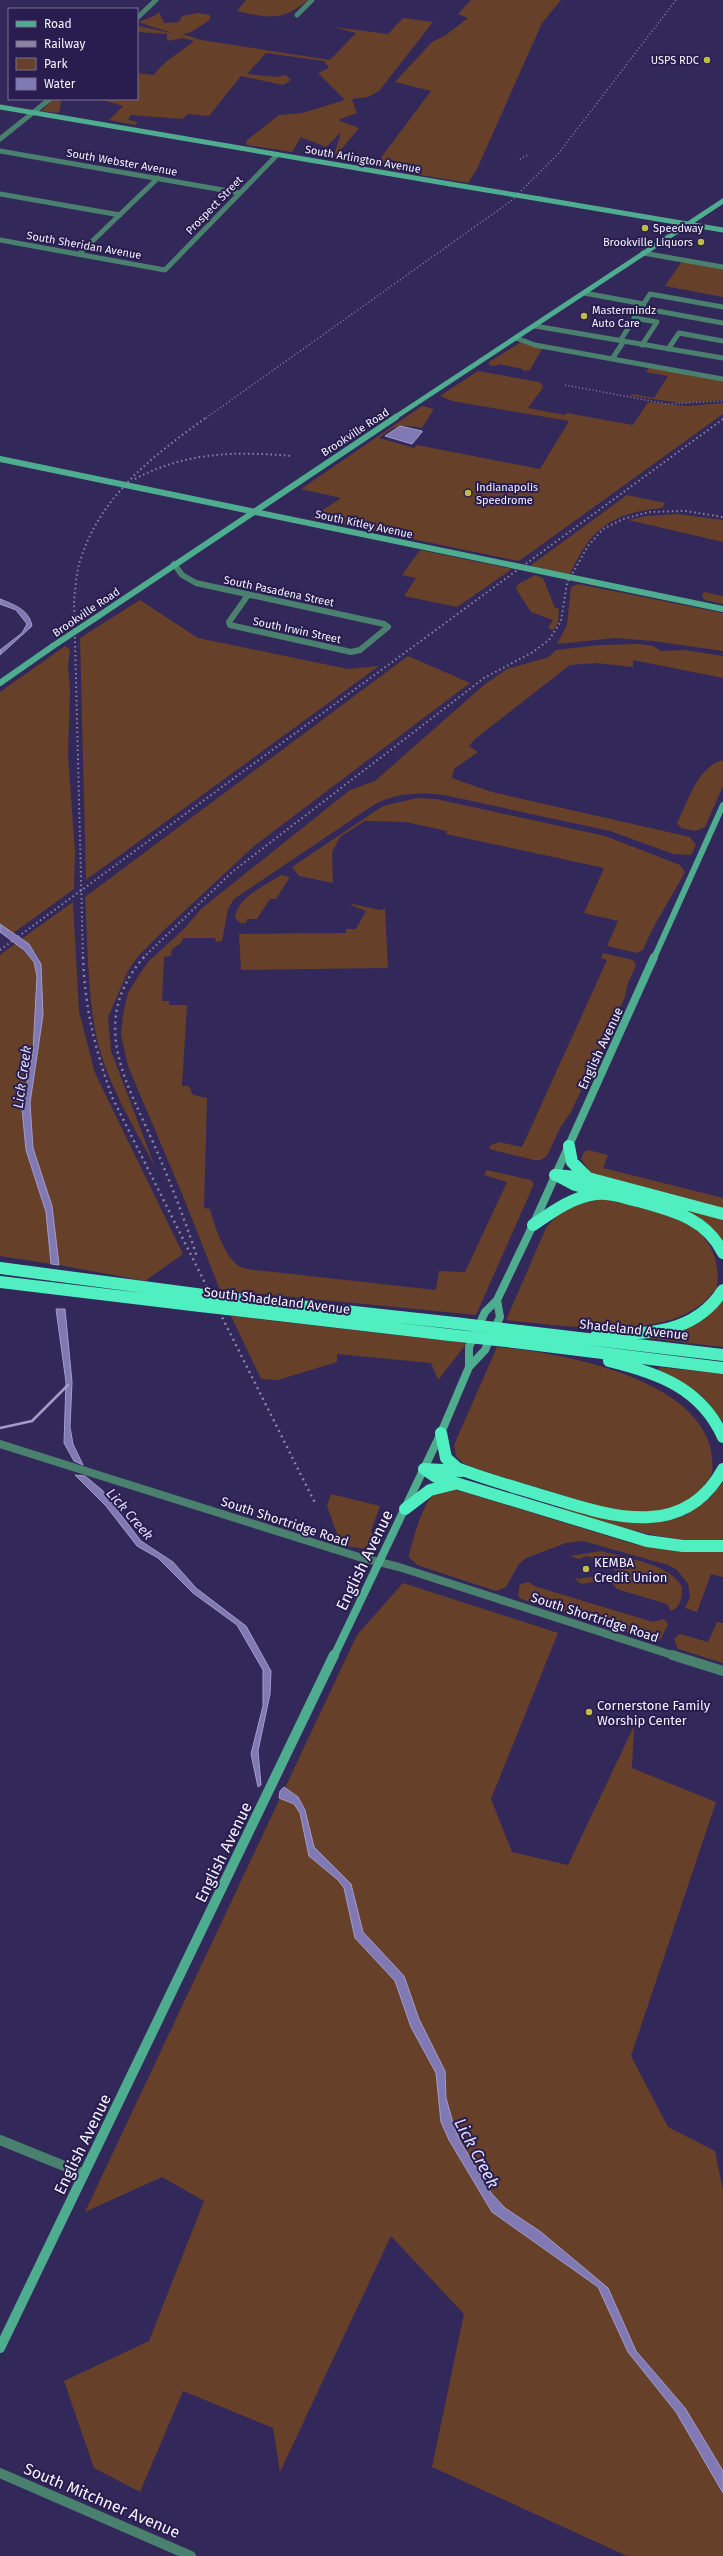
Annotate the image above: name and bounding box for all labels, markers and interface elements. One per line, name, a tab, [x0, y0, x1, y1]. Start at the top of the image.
legend	[8, 8, 138, 100]
text: Road	[44, 17, 72, 31]
text: Railway	[44, 37, 85, 51]
place label: USPS RDC	[651, 54, 699, 67]
marker: USPS RDC	[702, 55, 712, 65]
text: Park	[44, 57, 68, 71]
text: Water	[44, 77, 76, 91]
street label: South Arlington Avenue	[304, 143, 422, 176]
street label: South Webster Avenue	[66, 146, 178, 179]
street label: Prospect Street	[183, 173, 246, 237]
place label: Speedway	[653, 222, 704, 235]
marker: Speedway	[640, 223, 650, 233]
street label: South Sheridan Avenue	[25, 229, 142, 262]
place label: Brookville Liquors	[603, 236, 693, 249]
marker: Brookville Liquors	[696, 237, 706, 247]
place label: Mastermindz Auto Care	[592, 304, 656, 330]
marker: Mastermindz Auto Care	[579, 311, 589, 321]
street label: Brookville Road	[319, 406, 392, 459]
place label: Indianapolis Speedrome	[476, 481, 538, 507]
marker: Indianapolis Speedrome	[463, 488, 473, 498]
street label: South Kitley Avenue	[314, 508, 414, 541]
street label: South Pasadena Street	[222, 573, 335, 610]
street label: Brookville Road	[50, 585, 122, 640]
street label: South Irwin Street	[252, 615, 342, 646]
street label: English Avenue	[575, 1005, 626, 1092]
water label: Lick Creek	[10, 1044, 35, 1110]
street label: South Shadeland Avenue	[203, 1284, 351, 1317]
street label: Shadeland Avenue	[579, 1316, 689, 1343]
water label: Lick Creek	[102, 1485, 157, 1544]
street label: South Shortridge Road	[219, 1494, 351, 1549]
street label: English Avenue	[332, 1507, 397, 1614]
place label: KEMBA Credit Union	[594, 1555, 667, 1585]
marker: KEMBA Credit Union	[581, 1564, 591, 1574]
street label: South Shortridge Road	[529, 1590, 661, 1645]
place label: Cornerstone Family Worship Center	[597, 1698, 711, 1728]
marker: Cornerstone Family Worship Center	[584, 1707, 594, 1717]
street label: English Avenue	[191, 1799, 256, 1906]
street label: English Avenue	[50, 2091, 115, 2198]
water label: Lick Creek	[449, 2114, 504, 2192]
street label: South Mitchner Avenue	[21, 2459, 183, 2542]

